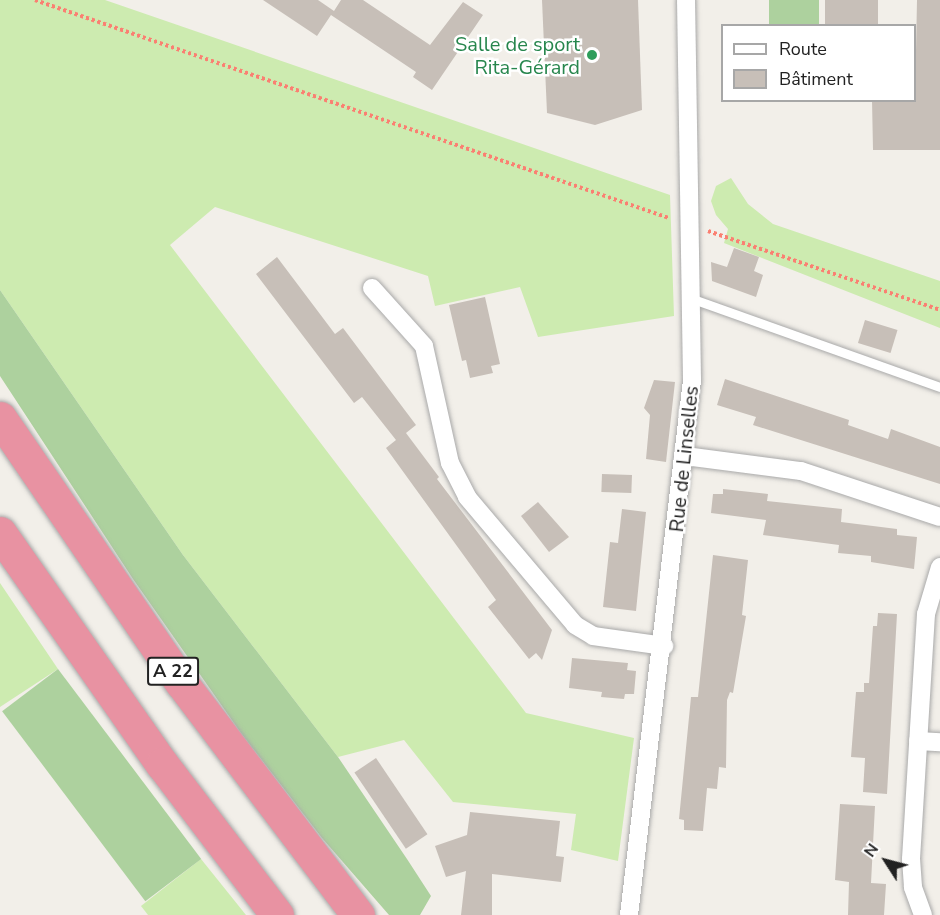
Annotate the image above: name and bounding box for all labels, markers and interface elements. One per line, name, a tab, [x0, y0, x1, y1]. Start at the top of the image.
legend	[721, 24, 916, 102]
place label: Salle de sport Rita-Gérard	[455, 32, 580, 79]
text: Route	[779, 37, 827, 61]
marker: Salle de sport Rita-Gérard	[585, 48, 599, 62]
text: Bâtiment	[779, 67, 853, 91]
street label: Rue de Linselles	[664, 385, 704, 533]
road number: A 22	[146, 656, 200, 686]
north arrow	[856, 831, 916, 891]
text: N	[859, 839, 884, 862]

